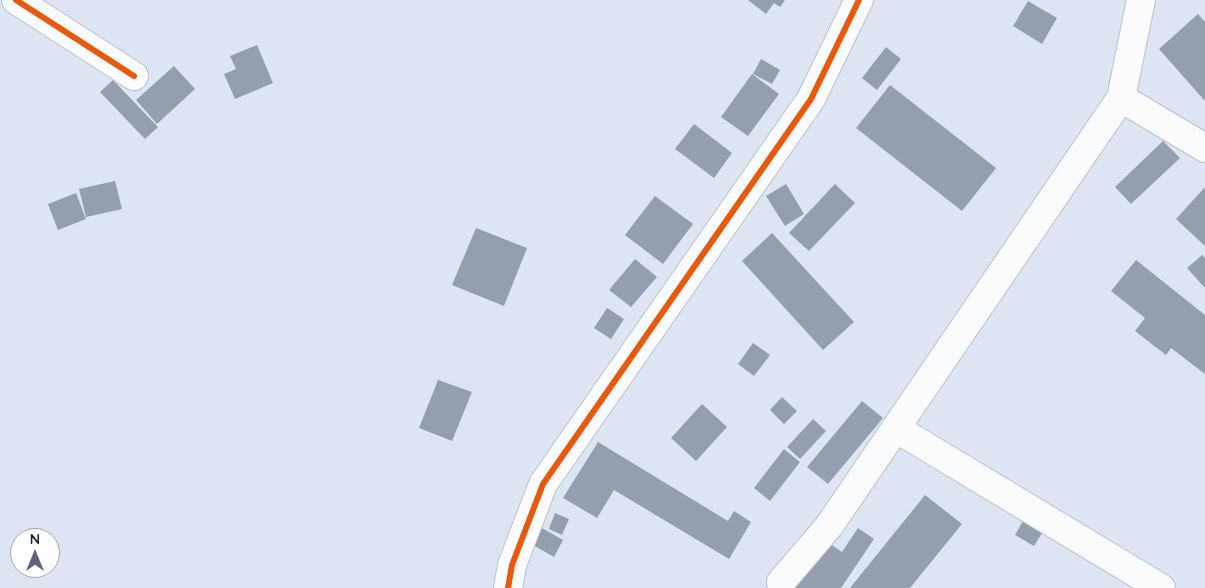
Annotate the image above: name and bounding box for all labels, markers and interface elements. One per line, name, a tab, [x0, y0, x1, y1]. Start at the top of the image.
north arrow	[10, 528, 60, 578]
text: N	[30, 530, 40, 548]

